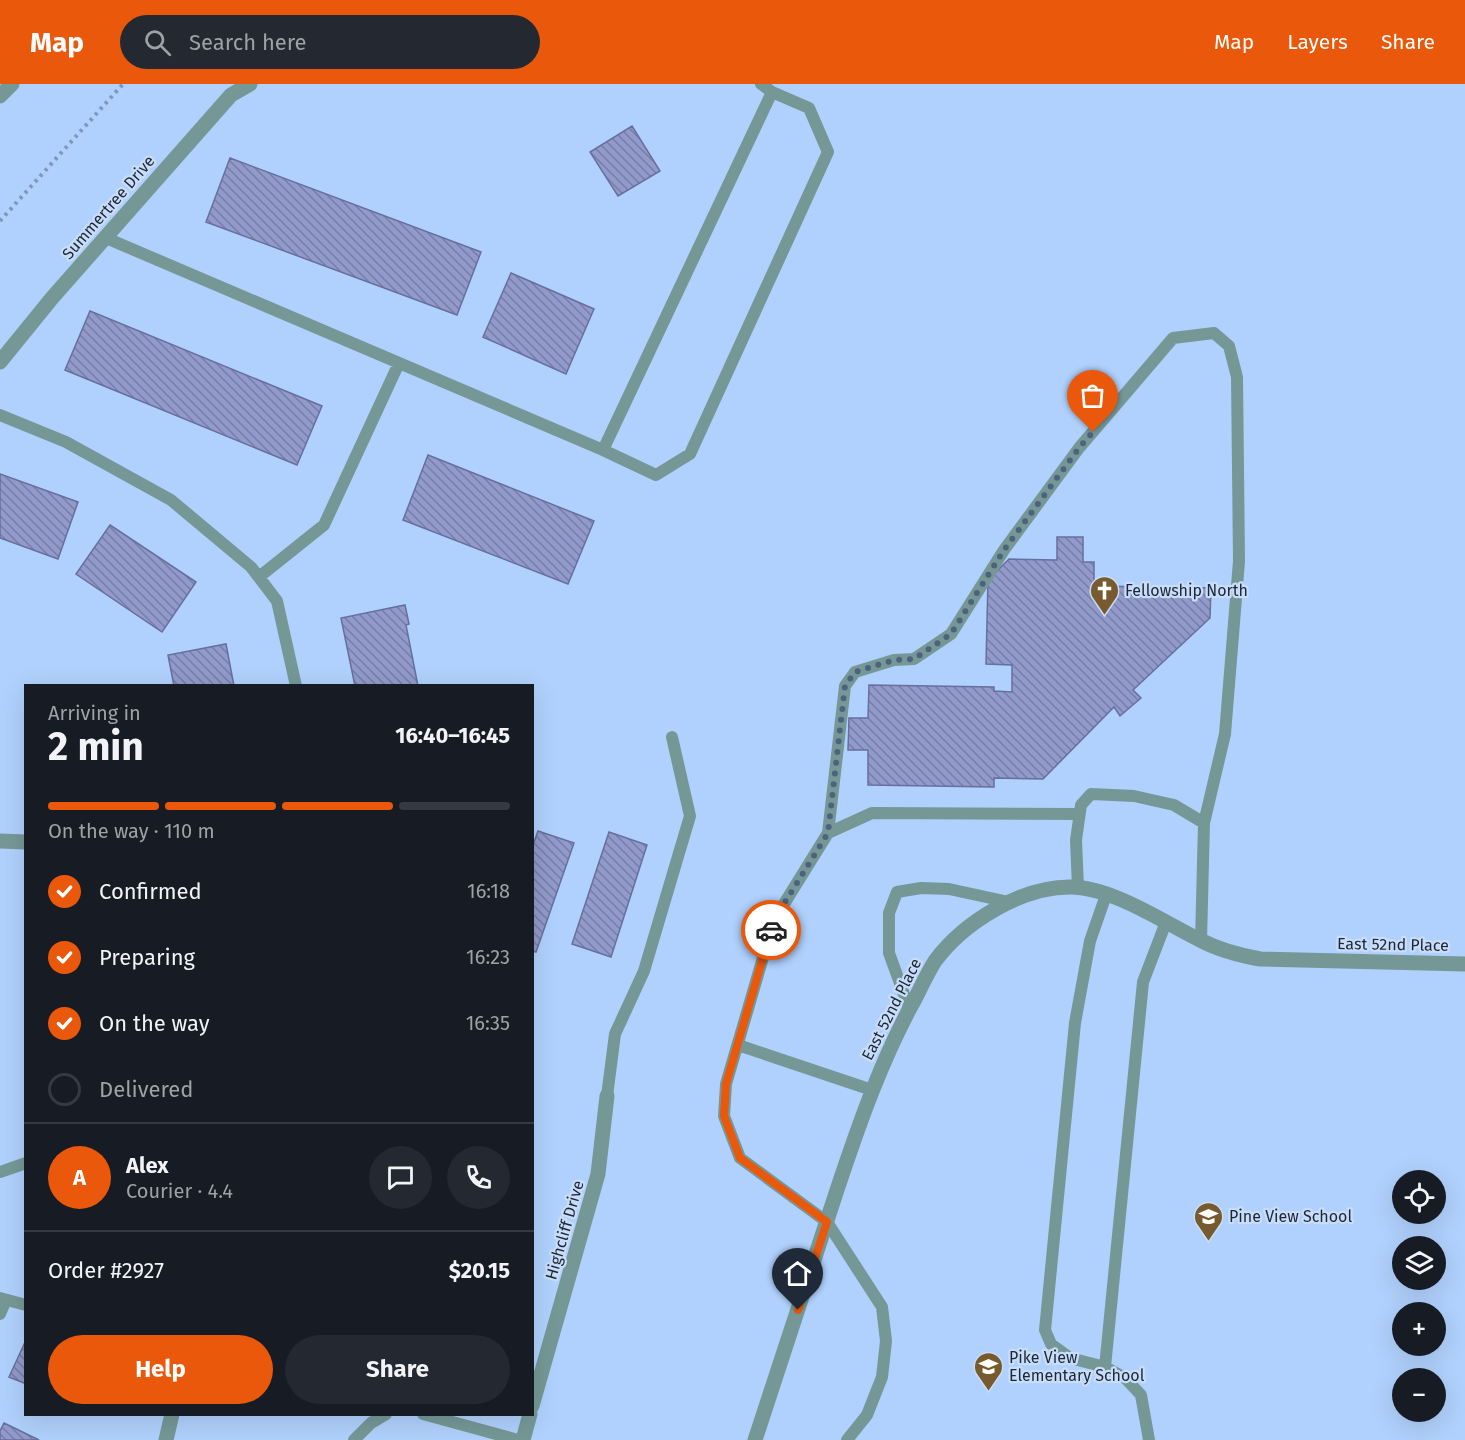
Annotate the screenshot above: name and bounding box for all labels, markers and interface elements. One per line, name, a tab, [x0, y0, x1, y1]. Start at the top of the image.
search box	[120, 15, 540, 69]
text: Map	[30, 26, 84, 59]
icon: search	[141, 26, 174, 59]
text: Search here	[189, 29, 307, 56]
text: Map	[1214, 29, 1254, 55]
text: Layers	[1287, 29, 1348, 55]
text: Share	[1381, 29, 1435, 55]
street label: Summertree Drive	[58, 152, 159, 263]
pin	[1067, 370, 1118, 432]
icon: bag	[1076, 379, 1109, 412]
church icon: Fellowship North	[1088, 574, 1120, 616]
place label: Fellowship North	[1125, 581, 1248, 600]
text: Arriving in	[48, 701, 141, 725]
text: 16:40–16:45	[395, 722, 510, 749]
text: 2 min	[48, 724, 144, 770]
text: On the way · 110 m	[48, 819, 215, 843]
icon: check	[48, 875, 81, 908]
text: Confirmed	[99, 878, 202, 905]
text: 16:18	[467, 879, 510, 903]
courier	[741, 900, 801, 960]
icon: car	[755, 914, 788, 947]
street label: East 52nd Place	[1337, 934, 1449, 955]
icon: check	[48, 941, 81, 974]
text: Preparing	[99, 944, 195, 971]
text: 16:23	[466, 945, 510, 969]
street label: East 52nd Place	[858, 955, 925, 1063]
icon: check	[48, 1007, 81, 1040]
text: On the way	[99, 1010, 210, 1037]
text: 16:35	[466, 1011, 510, 1035]
text: Delivered	[99, 1076, 194, 1103]
button: chat	[369, 1146, 432, 1209]
button: phone	[447, 1146, 510, 1209]
text: Alex	[126, 1152, 169, 1179]
text: A	[73, 1164, 86, 1191]
map controls	[1392, 1170, 1446, 1422]
button: locate	[1392, 1170, 1446, 1224]
street label: Highcliff Drive	[541, 1178, 588, 1282]
text: Courier · 4.4	[126, 1179, 233, 1203]
school or university icon: Pine View School	[1192, 1200, 1224, 1242]
place label: Pine View School	[1229, 1207, 1352, 1226]
button: layers	[1392, 1236, 1446, 1290]
pin	[772, 1248, 823, 1310]
text: Order #2927	[48, 1257, 164, 1284]
text: $20.15	[449, 1257, 510, 1284]
icon: home	[781, 1257, 814, 1290]
button: +	[1392, 1302, 1446, 1356]
button: Help	[48, 1335, 273, 1404]
button: Share	[285, 1335, 510, 1404]
place label: Pike View Elementary School	[1009, 1348, 1145, 1385]
school or university icon: Pike View Elementary School	[972, 1350, 1004, 1392]
button: −	[1392, 1368, 1446, 1422]

